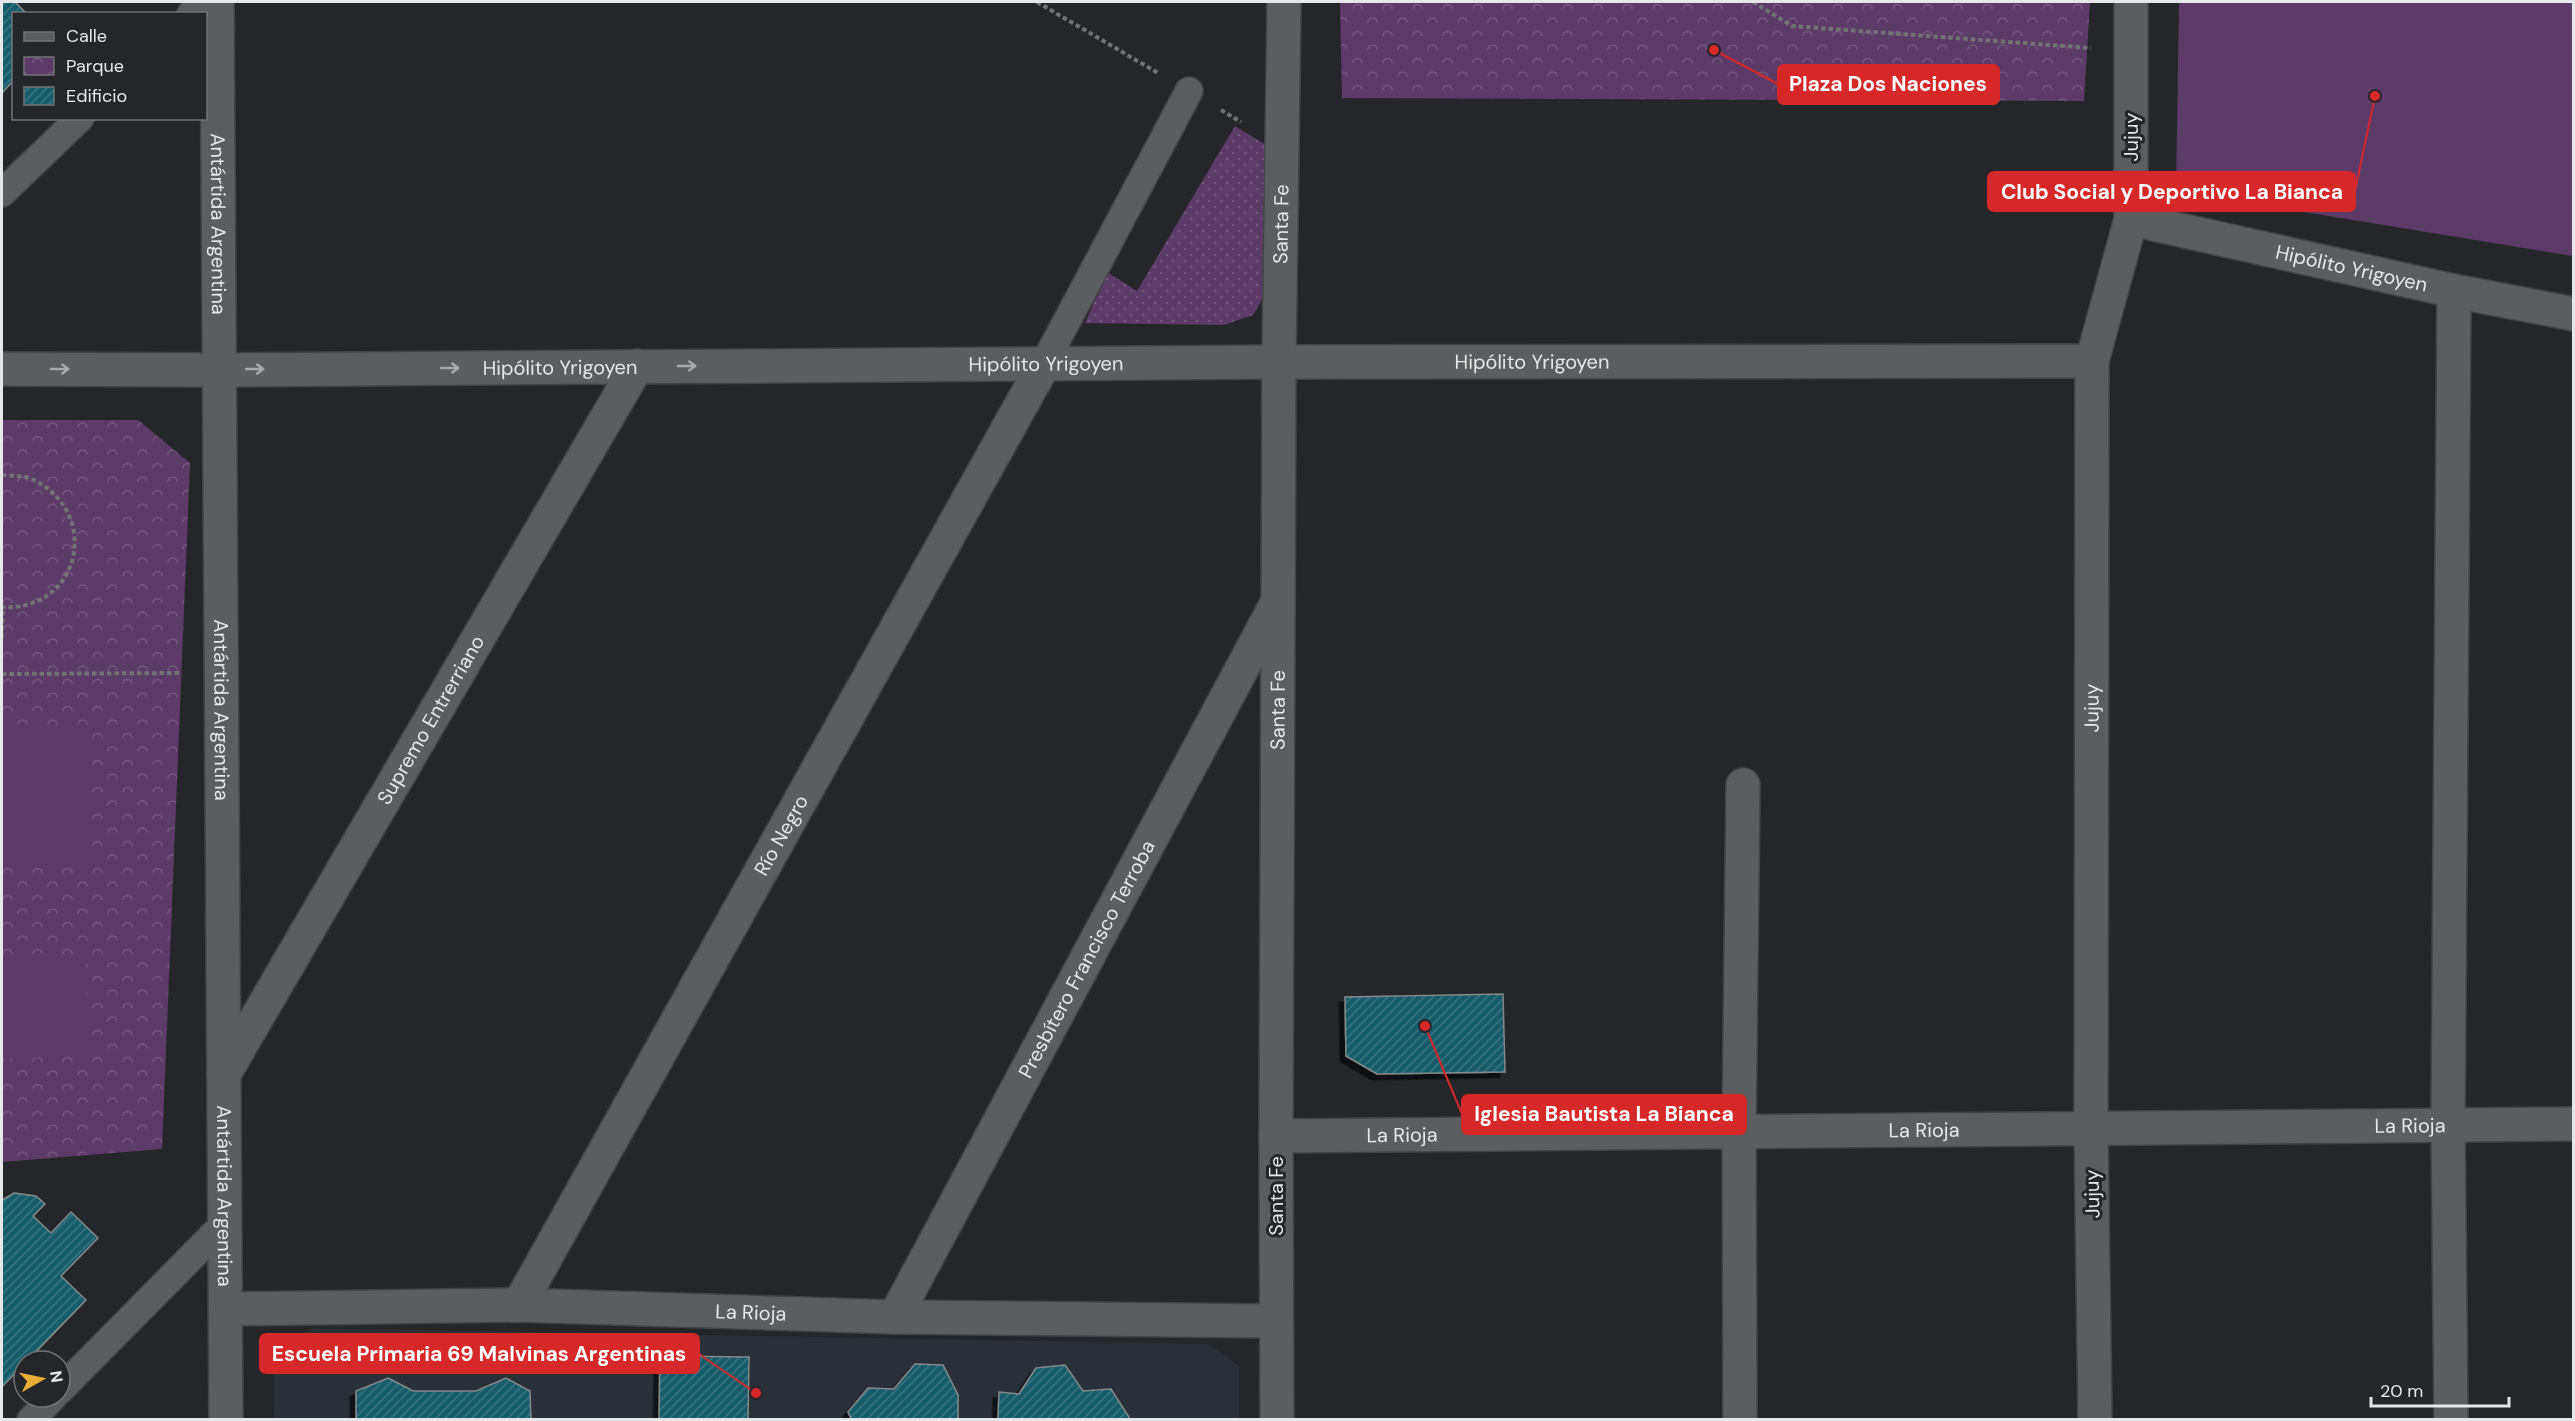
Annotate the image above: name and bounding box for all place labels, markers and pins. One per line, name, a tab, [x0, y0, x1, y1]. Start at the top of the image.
callout: Plaza Dos Naciones	[1778, 65, 1999, 104]
callout: Club Social y Deportivo La Bianca	[1988, 172, 2355, 211]
callout: Iglesia Bautista La Bianca	[1462, 1095, 1746, 1134]
callout: Escuela Primaria 69 Malvinas Argentinas	[260, 1334, 699, 1373]

